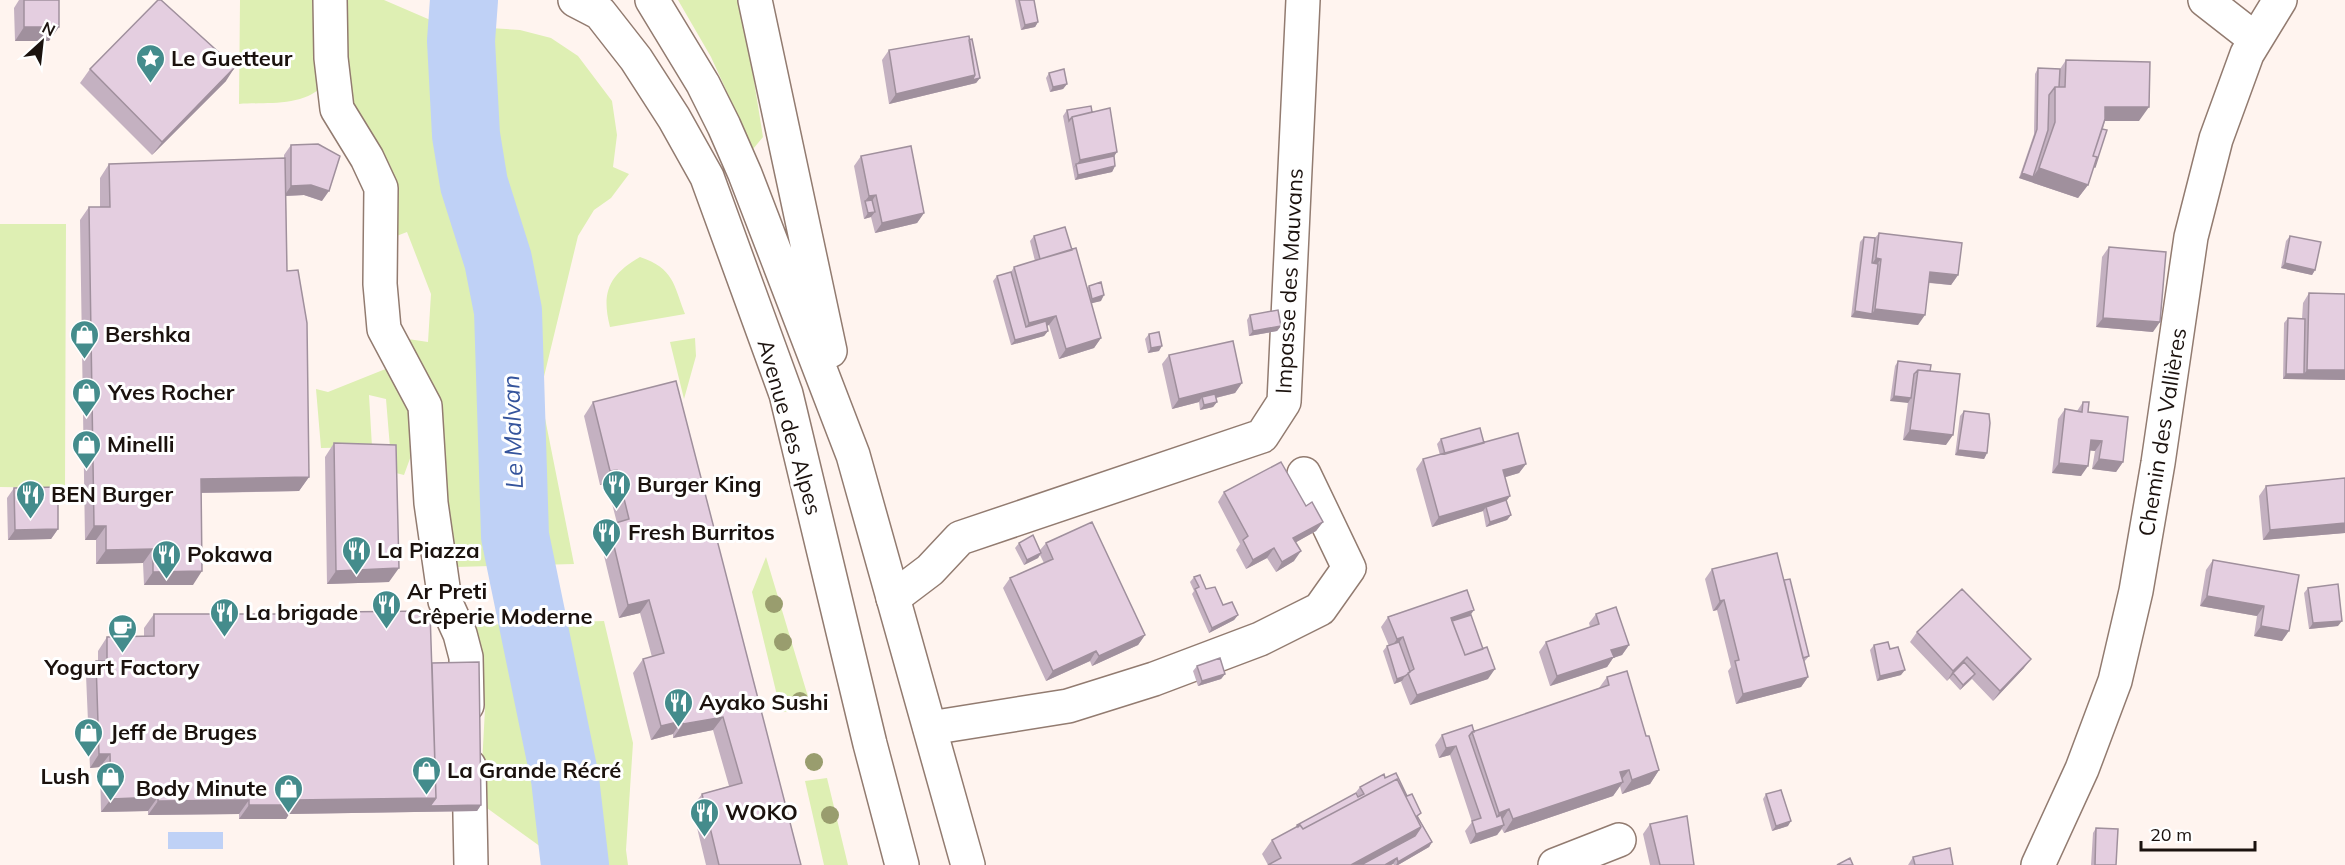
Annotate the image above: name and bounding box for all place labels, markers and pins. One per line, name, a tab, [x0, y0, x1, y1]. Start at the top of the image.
place icon: Le Guetteur	[134, 42, 166, 84]
place label: Le Guetteur	[171, 44, 293, 72]
shop icon: Bershka	[68, 318, 100, 360]
place label: Bershka	[105, 320, 191, 348]
shop icon: Yves Rocher	[71, 376, 103, 418]
place label: Yves Rocher	[107, 378, 235, 406]
shop icon: Minelli	[70, 428, 102, 470]
place label: Minelli	[107, 430, 174, 458]
restaurant icon: Burger King	[600, 468, 632, 510]
place label: Burger King	[637, 470, 762, 498]
restaurant icon: BEN Burger	[14, 478, 46, 520]
place label: BEN Burger	[51, 480, 173, 508]
restaurant icon: Fresh Burritos	[591, 516, 623, 558]
place label: Fresh Burritos	[628, 518, 775, 546]
restaurant icon: La Piazza	[340, 534, 372, 576]
place label: La Piazza	[377, 536, 480, 564]
restaurant icon: Pokawa	[150, 538, 182, 580]
place label: Pokawa	[187, 540, 273, 568]
place label: Ar Preti Crêperie Moderne	[407, 577, 593, 630]
restaurant icon: Ar Preti Crêperie Moderne	[370, 588, 402, 630]
restaurant icon: La brigade	[208, 596, 240, 638]
place label: La brigade	[245, 598, 358, 626]
cafe icon: Yogurt Factory	[106, 612, 138, 654]
place label: Yogurt Factory	[44, 653, 199, 681]
restaurant icon: Ayako Sushi	[662, 686, 694, 728]
place label: Ayako Sushi	[699, 688, 829, 716]
shop icon: Jeff de Bruges	[73, 716, 105, 758]
place label: Jeff de Bruges	[110, 718, 257, 746]
shop icon: La Grande Récré	[410, 754, 442, 796]
place label: La Grande Récré	[447, 756, 621, 784]
shop icon: Lush	[95, 760, 127, 802]
place label: Lush	[40, 762, 90, 790]
shop icon: Body Minute	[272, 772, 304, 814]
place label: Body Minute	[136, 774, 267, 802]
restaurant icon: WOKO	[688, 796, 720, 838]
place label: WOKO	[725, 798, 798, 826]

